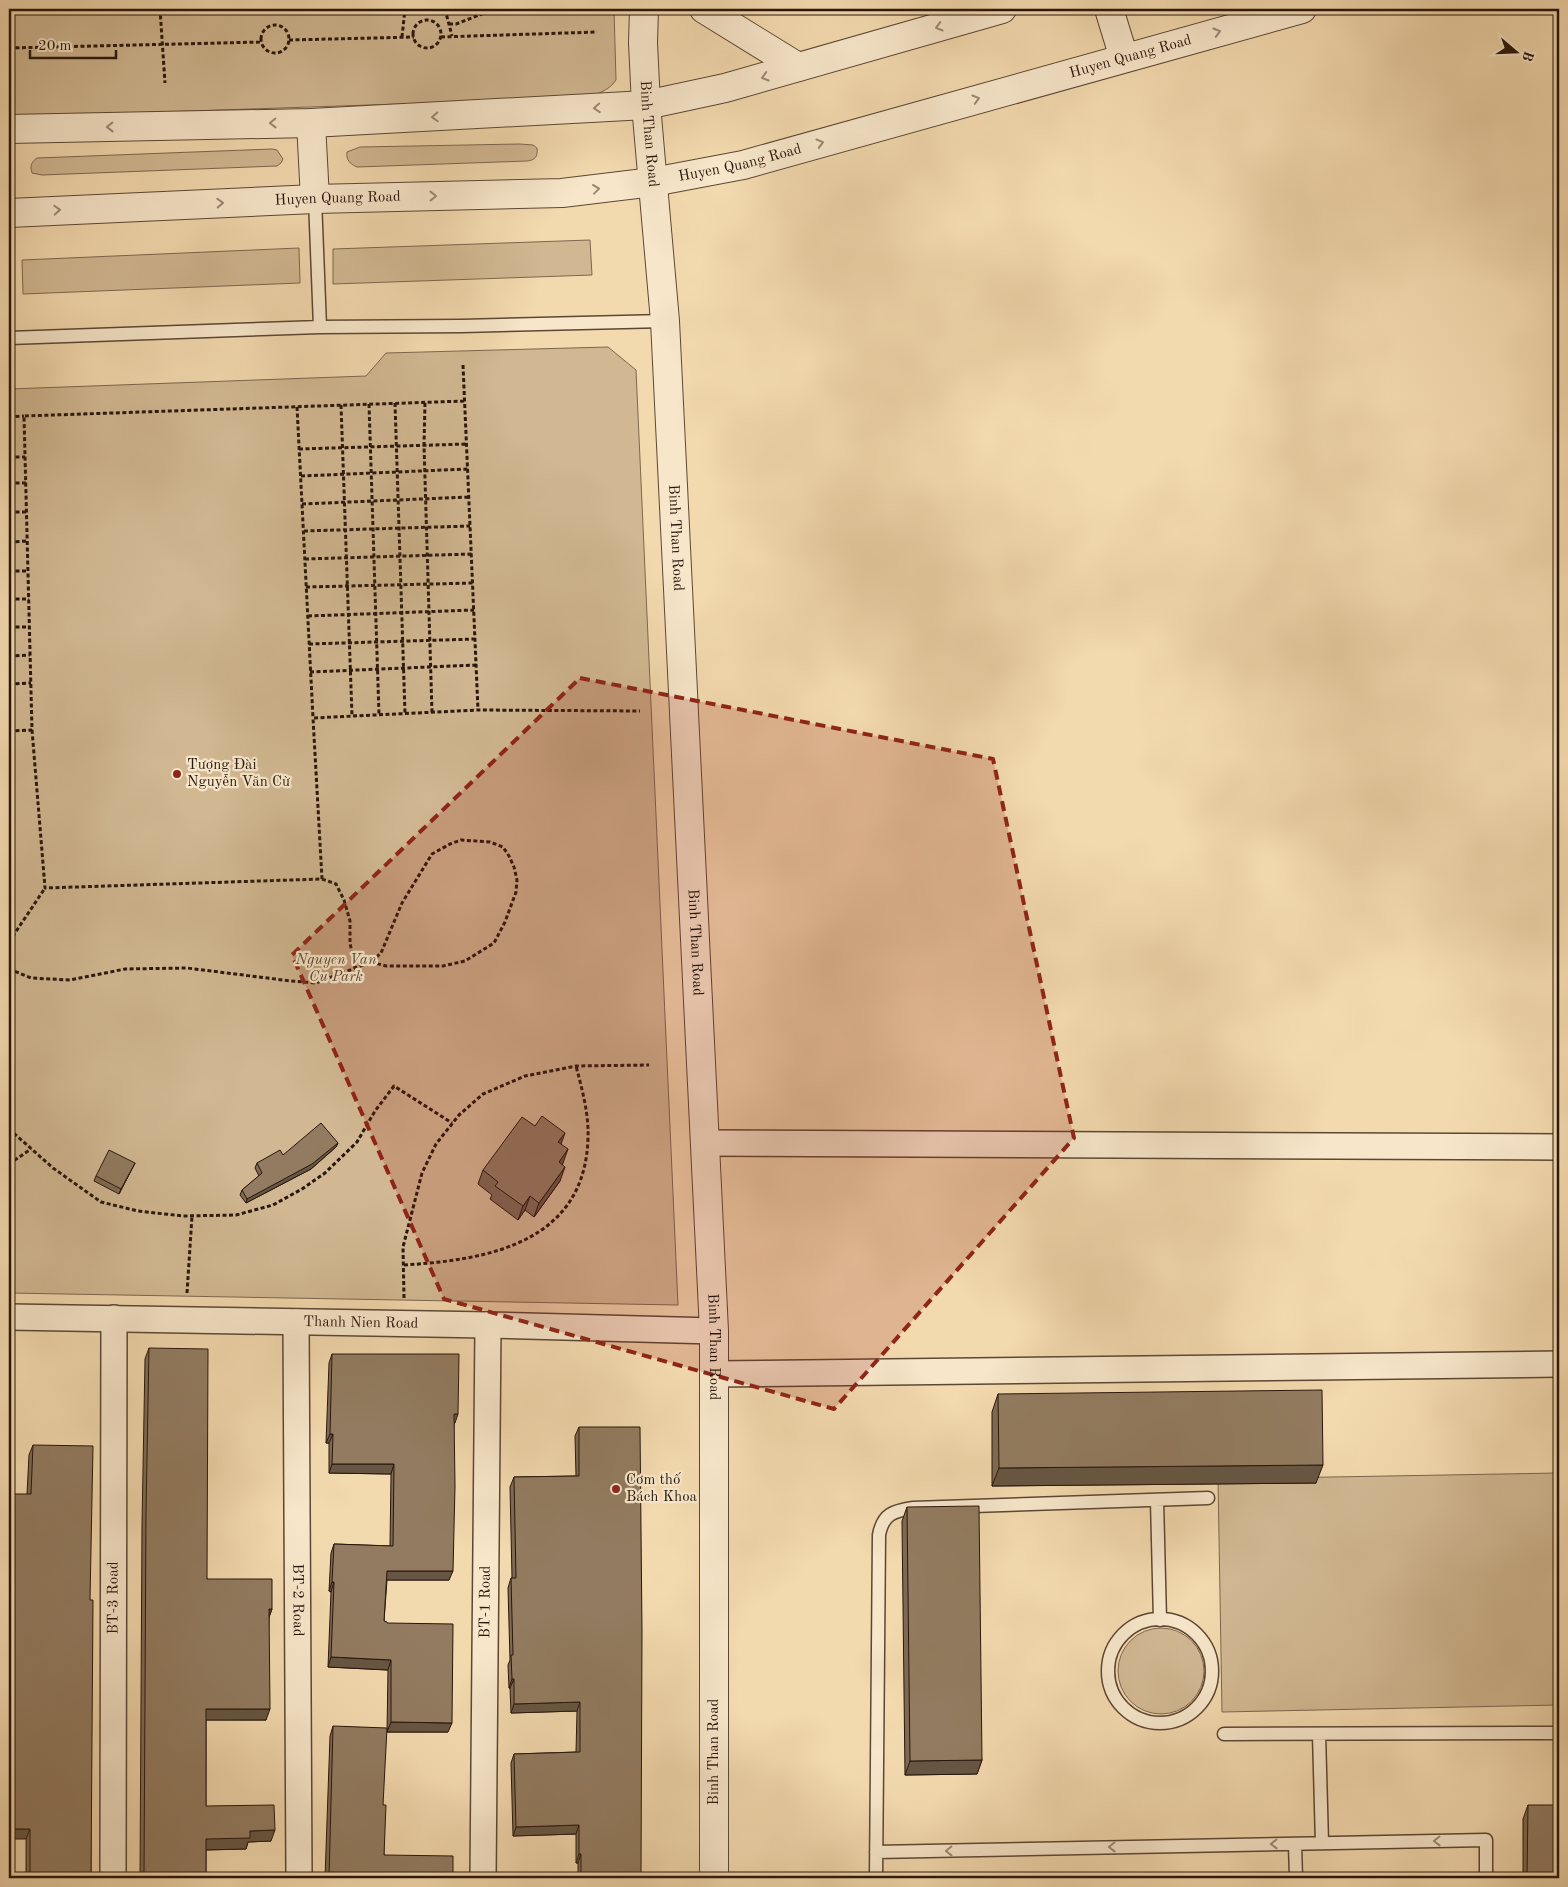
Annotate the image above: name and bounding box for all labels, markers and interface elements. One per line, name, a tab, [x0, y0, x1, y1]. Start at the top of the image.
one-way arrow	[935, 22, 943, 32]
scale bar	[30, 28, 116, 60]
one-way arrow	[1213, 28, 1221, 38]
north arrow	[1490, 28, 1540, 78]
street label: Huyen Quang Road	[1068, 33, 1193, 81]
text: 20 m	[38, 39, 72, 54]
text: B	[1519, 49, 1536, 63]
one-way arrow	[762, 71, 770, 81]
street label: Binh Than Road	[637, 80, 661, 188]
one-way arrow	[972, 95, 980, 105]
one-way arrow	[593, 103, 601, 114]
one-way arrow	[431, 111, 439, 122]
one-way arrow	[268, 118, 276, 129]
one-way arrow	[106, 122, 114, 132]
one-way arrow	[815, 138, 824, 149]
street label: Huyen Quang Road	[677, 141, 803, 185]
one-way arrow	[592, 184, 600, 195]
street label: Huyen Quang Road	[274, 189, 401, 208]
one-way arrow	[430, 191, 438, 201]
one-way arrow	[216, 198, 224, 208]
one-way arrow	[54, 205, 62, 216]
street label: Binh Than Road	[665, 484, 686, 592]
place label: Tượng Đài Nguyễn Văn Cừ	[187, 758, 291, 790]
marker: Tượng Đài Nguyễn Văn Cừ	[171, 768, 183, 780]
street label: Binh Than Road	[685, 889, 705, 996]
park label: Nguyen Van Cu Park	[295, 953, 377, 985]
street label: Binh Than Road	[705, 1293, 722, 1401]
street label: Thanh Nien Road	[303, 1314, 419, 1331]
place label: Cơm thố Bách Khoa	[626, 1472, 698, 1505]
marker: Cơm thố Bách Khoa	[610, 1483, 622, 1495]
street label: BT-3 Road	[106, 1561, 121, 1635]
street label: BT-2 Road	[290, 1563, 305, 1637]
street label: BT-1 Road	[478, 1565, 493, 1639]
street label: Binh Than Road	[707, 1698, 722, 1805]
one-way arrow	[1433, 1836, 1440, 1846]
one-way arrow	[1270, 1839, 1278, 1849]
one-way arrow	[1108, 1842, 1116, 1853]
one-way arrow	[945, 1845, 953, 1856]

